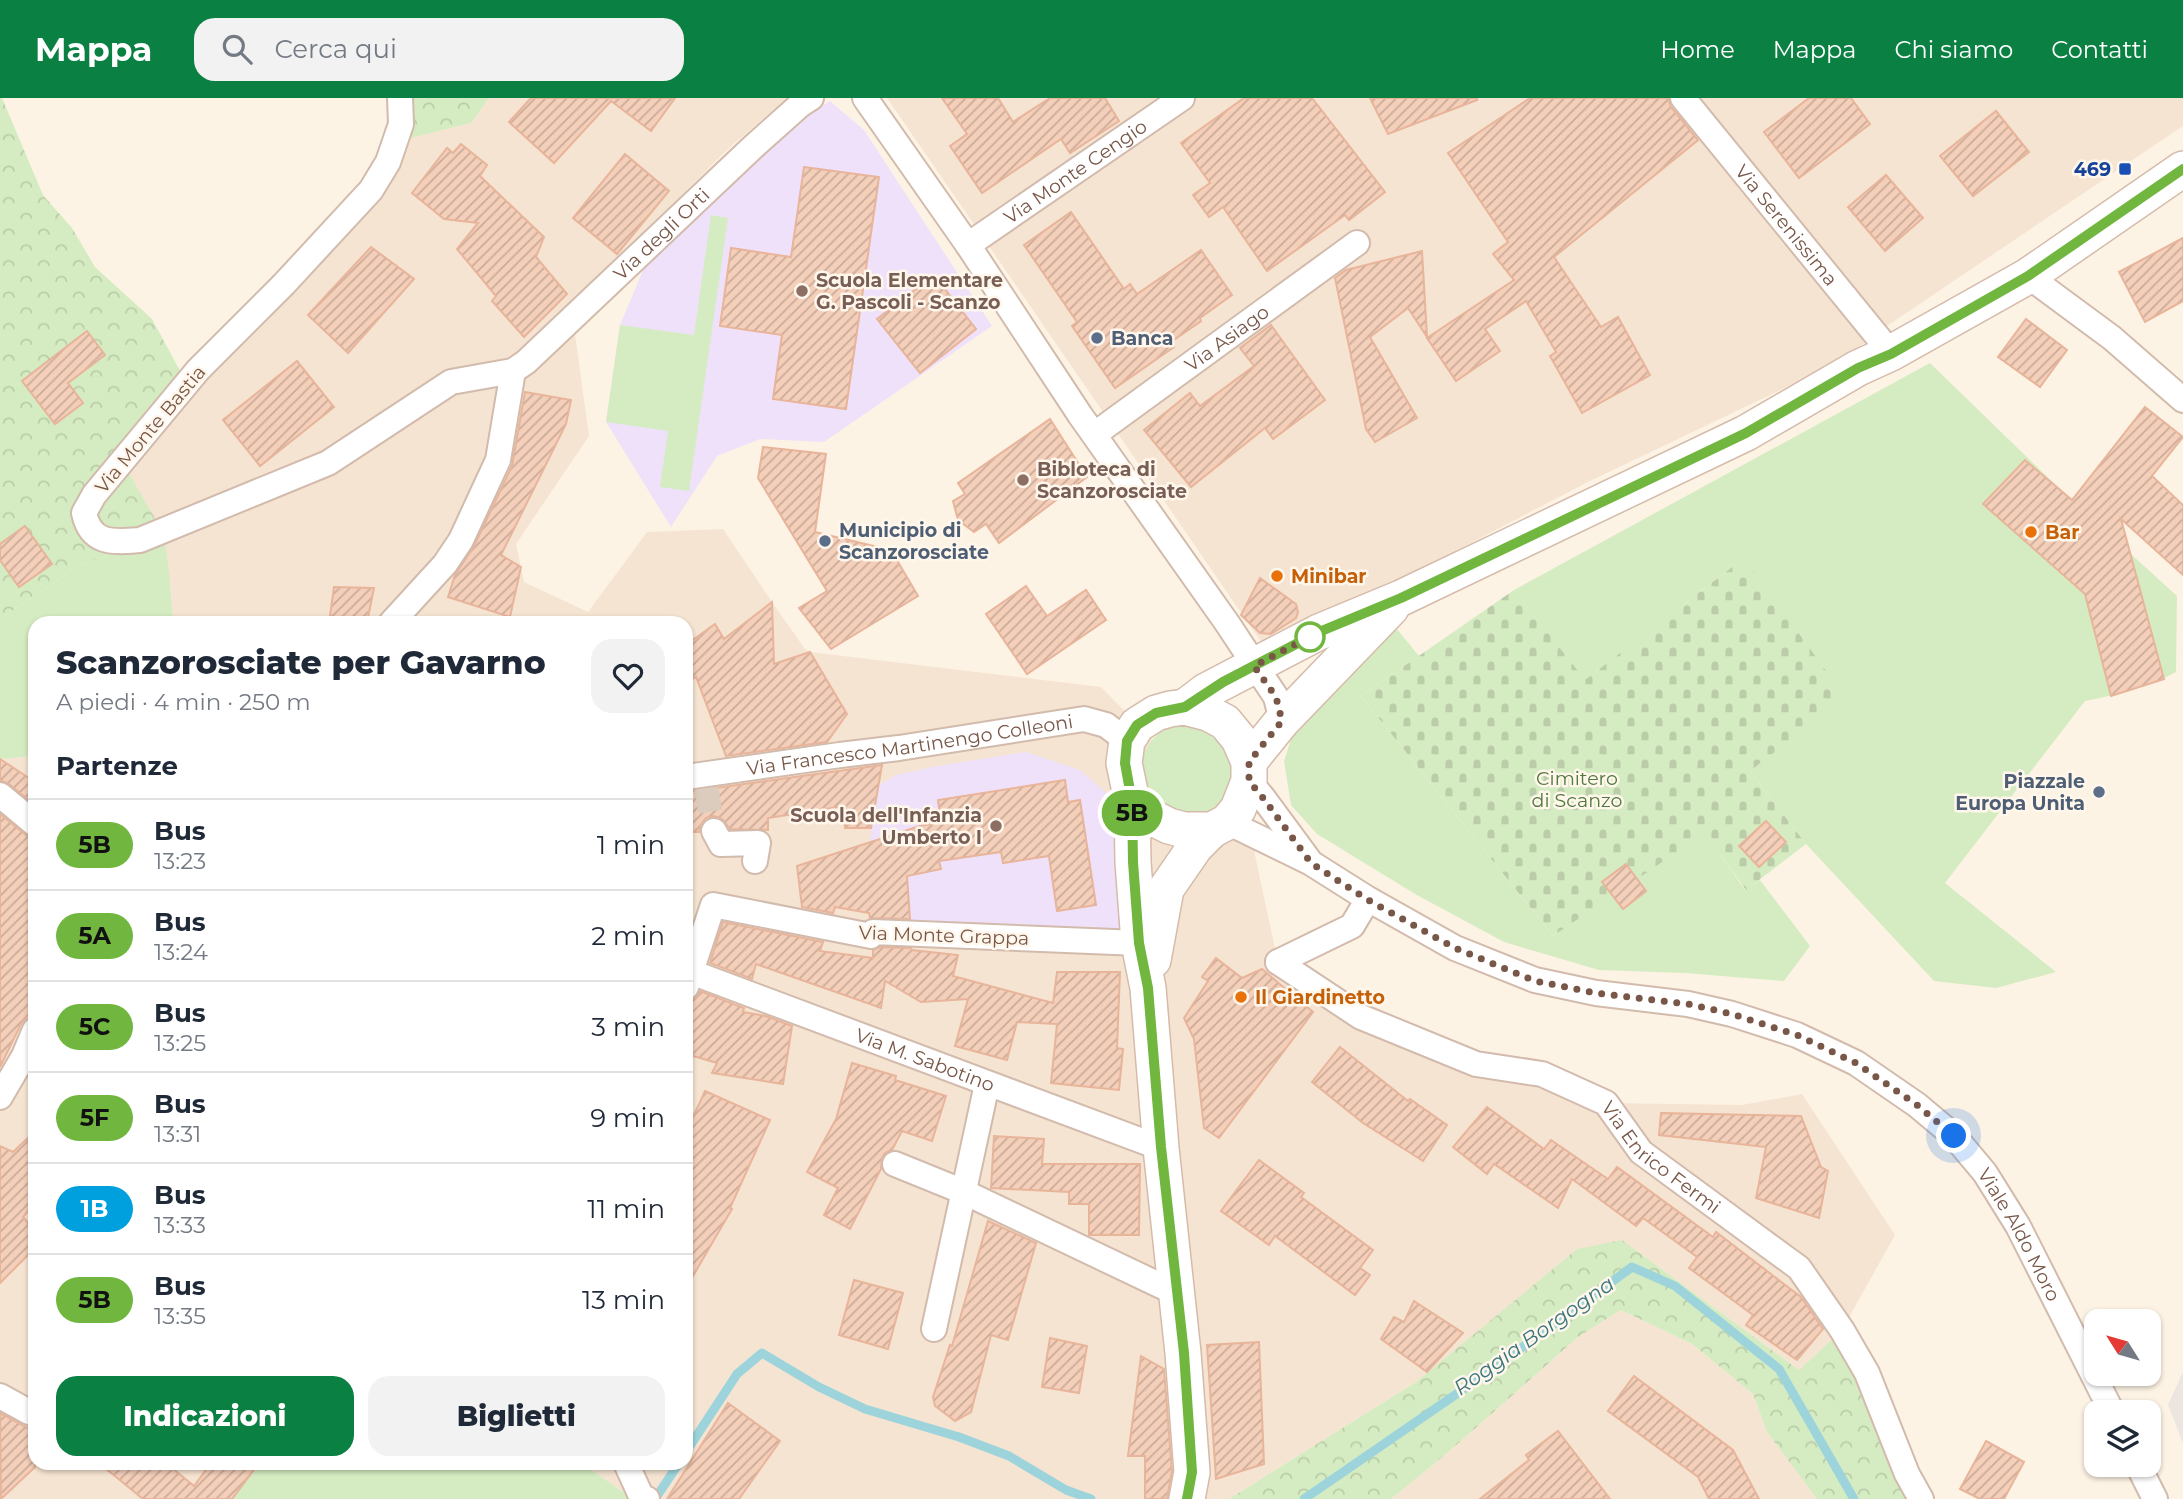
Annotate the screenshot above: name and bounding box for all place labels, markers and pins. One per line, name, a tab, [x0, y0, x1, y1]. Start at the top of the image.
place label: 469	[2074, 158, 2111, 181]
marker: 469	[2117, 161, 2133, 177]
place label: Scuola Elementare G. Pascoli - Scanzo	[816, 269, 1003, 314]
marker: Scuola Elementare G. Pascoli - Scanzo	[794, 283, 810, 299]
place label: Banca	[1111, 327, 1173, 350]
marker: Banca	[1089, 330, 1105, 346]
place label: Bibloteca di Scanzorosciate	[1037, 458, 1187, 503]
marker: Bibloteca di Scanzorosciate	[1015, 472, 1031, 488]
place label: Municipio di Scanzorosciate	[839, 519, 989, 564]
place label: Bar	[2045, 521, 2079, 544]
marker: Bar	[2023, 524, 2039, 540]
marker: Municipio di Scanzorosciate	[817, 533, 833, 549]
place label: Minibar	[1291, 565, 1367, 588]
marker: Minibar	[1269, 568, 1285, 584]
unlabelled marker	[1295, 622, 1325, 652]
place label: Piazzale Europa Unita	[1955, 770, 2085, 815]
marker: Piazzale Europa Unita	[2091, 784, 2107, 800]
place label: Scuola dell'Infanzia Umberto I	[790, 804, 982, 849]
marker: Scuola dell'Infanzia Umberto I	[988, 818, 1004, 834]
place label: Il Giardinetto	[1255, 986, 1385, 1009]
marker: Il Giardinetto	[1233, 989, 1249, 1005]

